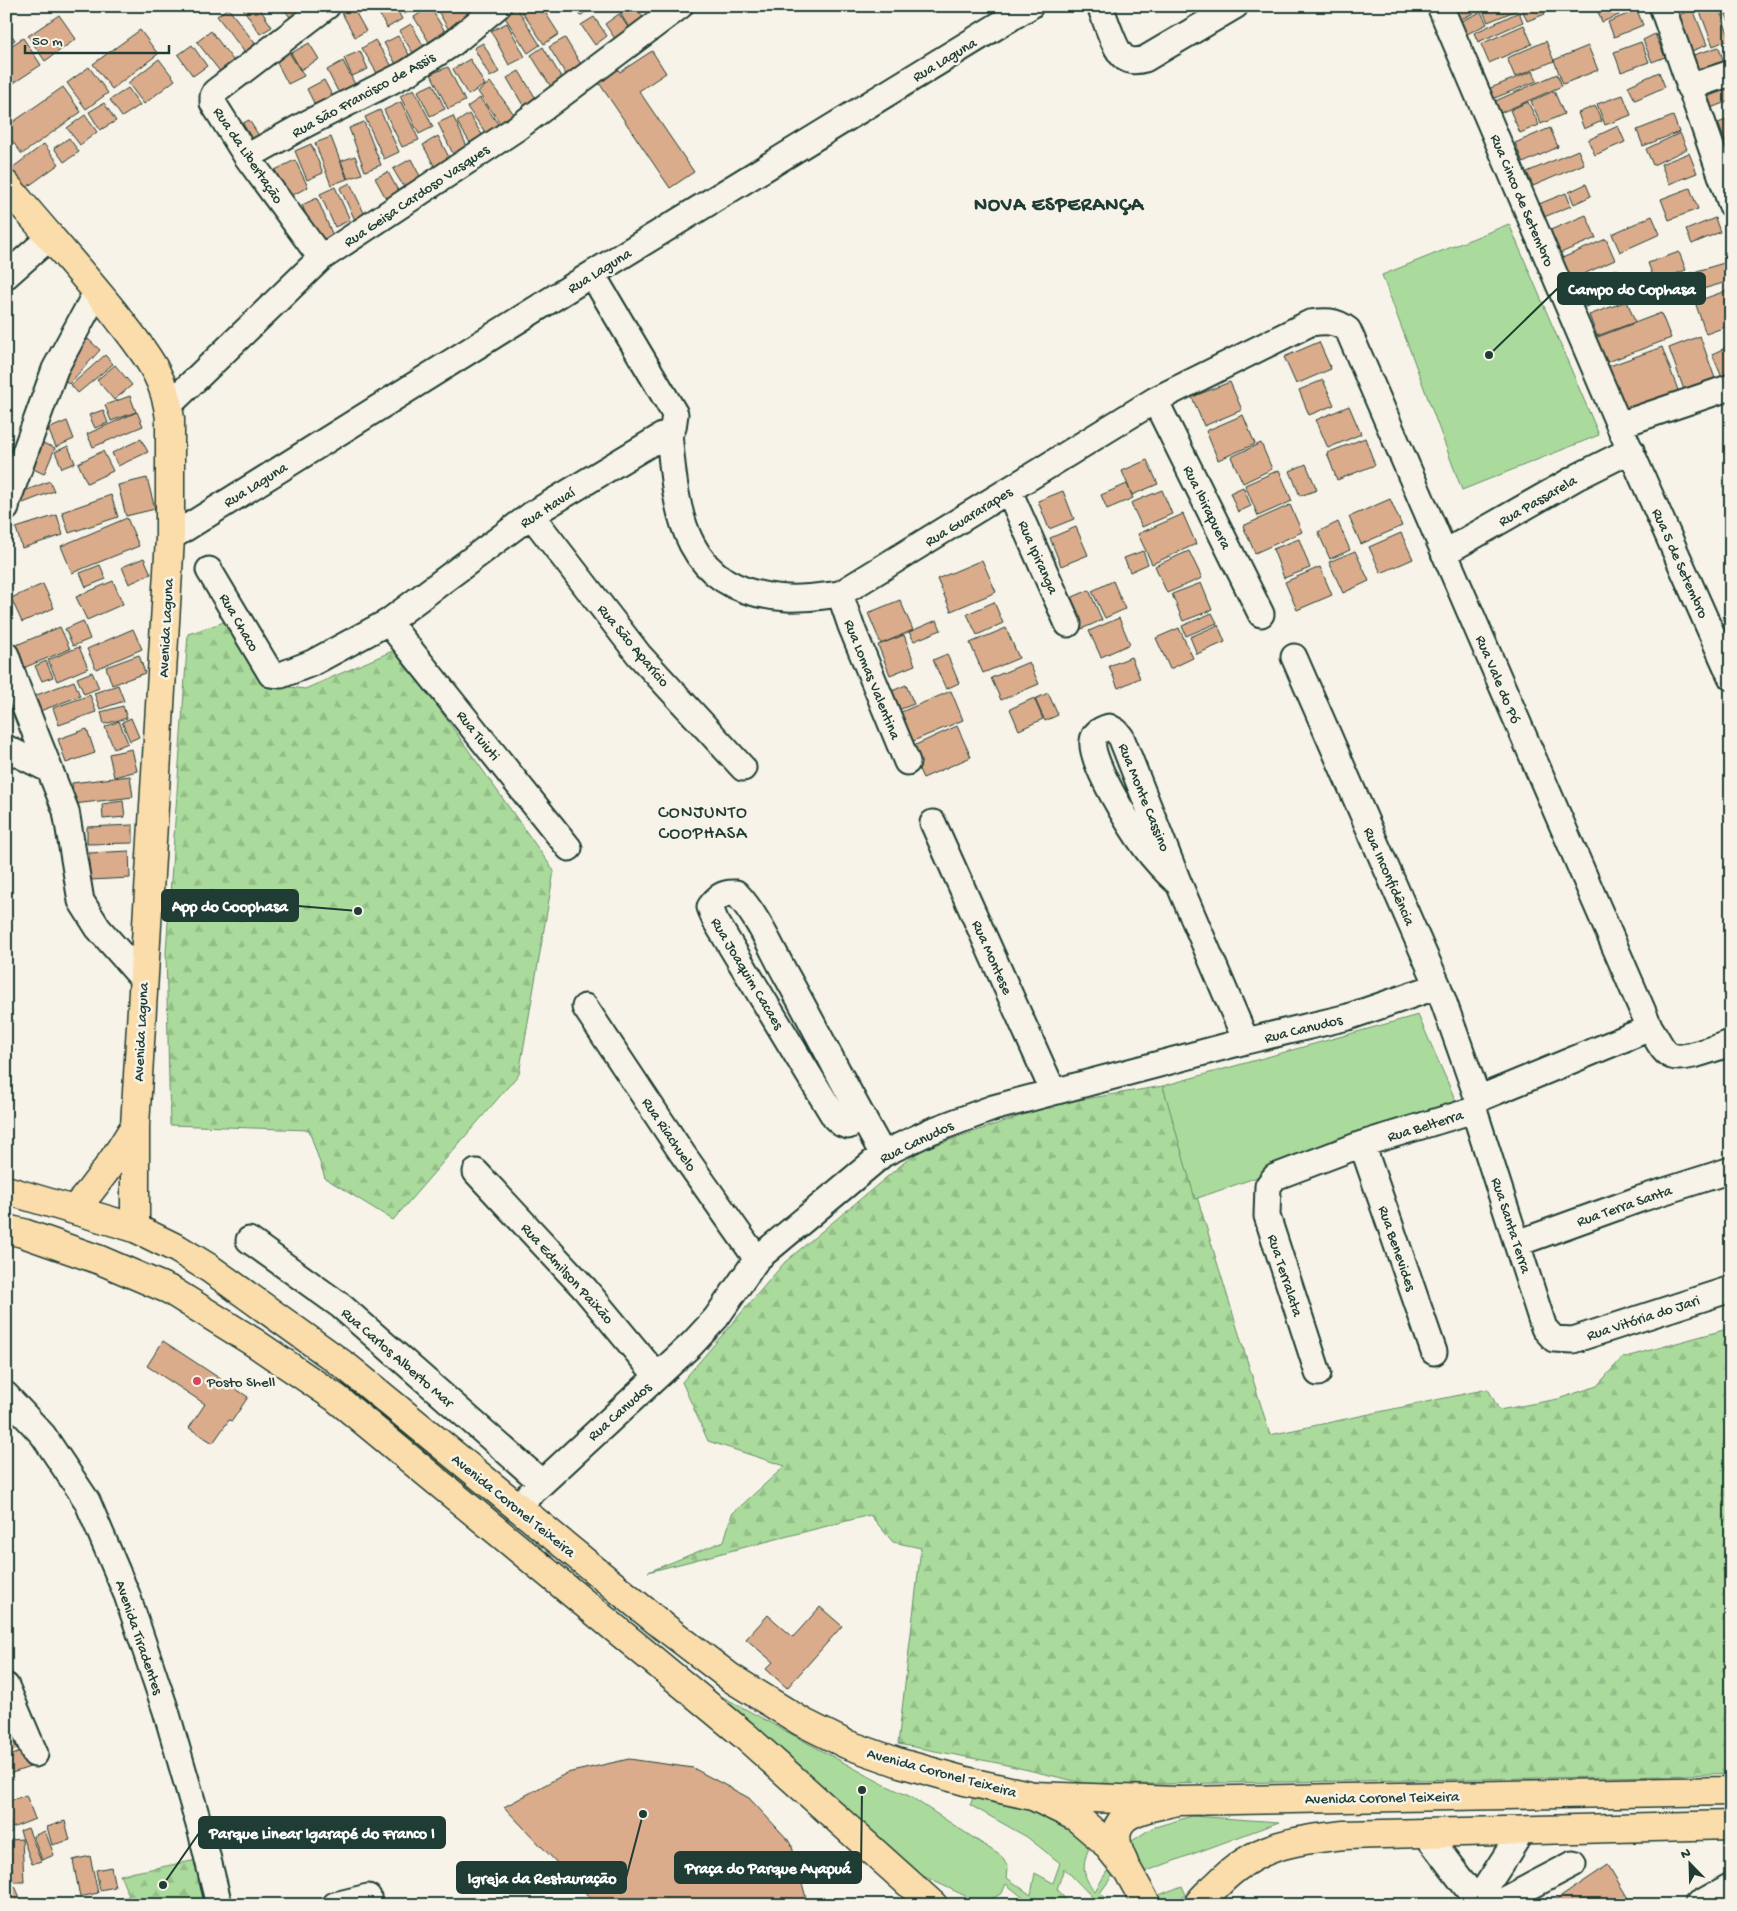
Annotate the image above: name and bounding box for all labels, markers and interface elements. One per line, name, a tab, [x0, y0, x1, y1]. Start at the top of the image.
scale bar	[25, 22, 169, 54]
text: 50 m	[32, 33, 63, 51]
street label: Rua Laguna	[910, 34, 981, 87]
street label: Rua São Francisco de Assis	[289, 49, 439, 143]
street label: Rua da Libertação	[208, 104, 286, 208]
street label: Rua Cinco de Setembro	[1485, 132, 1557, 270]
street label: Rua Geisa Cardoso Vasques	[341, 141, 494, 252]
district label: NOVA ESPERANÇA	[974, 195, 1145, 218]
street label: Rua Laguna	[565, 245, 636, 298]
callout: Campo do Cophasa	[1558, 273, 1705, 304]
text: Campo do Cophasa	[1567, 282, 1697, 301]
street label: Rua Laguna	[221, 459, 292, 512]
street label: Rua Ibirapuera	[1178, 463, 1235, 553]
street label: Rua Passarela	[1496, 472, 1581, 531]
street label: Rua Guararapes	[922, 483, 1016, 552]
street label: Rua Havaí	[517, 484, 580, 533]
street label: Rua 5 de Setembro	[1647, 506, 1712, 622]
street label: Rua Ipiranga	[1013, 518, 1062, 598]
street label: Avenida Laguna	[155, 577, 179, 678]
street label: Rua Chaco	[214, 591, 262, 655]
street label: Rua São Aparício	[593, 601, 672, 692]
street label: Rua Lomas Valentina	[839, 617, 904, 743]
street label: Rua Vale do Pó	[1470, 633, 1524, 727]
street label: Rua Tuiuti	[452, 708, 503, 765]
street label: Rua Monte Cassino	[1113, 741, 1173, 855]
district label: CONJUNTO COOPHASA	[658, 803, 748, 845]
street label: Rua Inconfidência	[1358, 825, 1418, 929]
callout: App do Coophasa	[162, 890, 298, 921]
text: App do Coophasa	[171, 899, 289, 918]
street label: Rua Joaquim Cacaes	[706, 915, 787, 1034]
street label: Rua Montese	[967, 918, 1016, 998]
street label: Avenida Laguna	[130, 981, 154, 1082]
street label: Rua Canudos	[1263, 1011, 1345, 1048]
street label: Rua Riachuelo	[637, 1095, 700, 1176]
street label: Rua Belterra	[1386, 1107, 1466, 1147]
street label: Rua Canudos	[877, 1117, 957, 1168]
street label: Rua Santa Terra	[1486, 1175, 1534, 1276]
street label: Rua Terra Santa	[1575, 1182, 1675, 1232]
street label: Rua Benevides	[1373, 1204, 1419, 1294]
street label: Rua Edmilson Paixão	[516, 1220, 617, 1329]
street label: Rua Terralata	[1262, 1232, 1306, 1320]
street label: Rua Vitória do Jari	[1585, 1292, 1702, 1346]
street label: Rua Carlos Alberto Mar	[337, 1305, 458, 1413]
place label: Posto Shell	[206, 1374, 275, 1392]
marker: Posto Shell	[191, 1375, 203, 1387]
street label: Rua Canudos	[585, 1379, 656, 1446]
street label: Avenida Coronel Teixeira	[447, 1451, 579, 1563]
street label: Avenida Tiradentes	[110, 1578, 166, 1698]
street label: Avenida Coronel Teixeira	[865, 1745, 1019, 1803]
street label: Avenida Coronel Teixeira	[1305, 1789, 1460, 1809]
callout: Parque Linear Igarapé do Franco I	[199, 1817, 445, 1848]
text: Parque Linear Igarapé do Franco I	[208, 1826, 435, 1845]
north arrow	[1664, 1838, 1714, 1888]
text: N	[1678, 1845, 1693, 1864]
callout: Praça do Parque Ayapuá	[675, 1852, 861, 1883]
text: Praça do Parque Ayapuá	[684, 1861, 852, 1880]
callout: Igreja da Restauração	[457, 1862, 626, 1893]
text: Igreja da Restauração	[468, 1871, 617, 1890]

